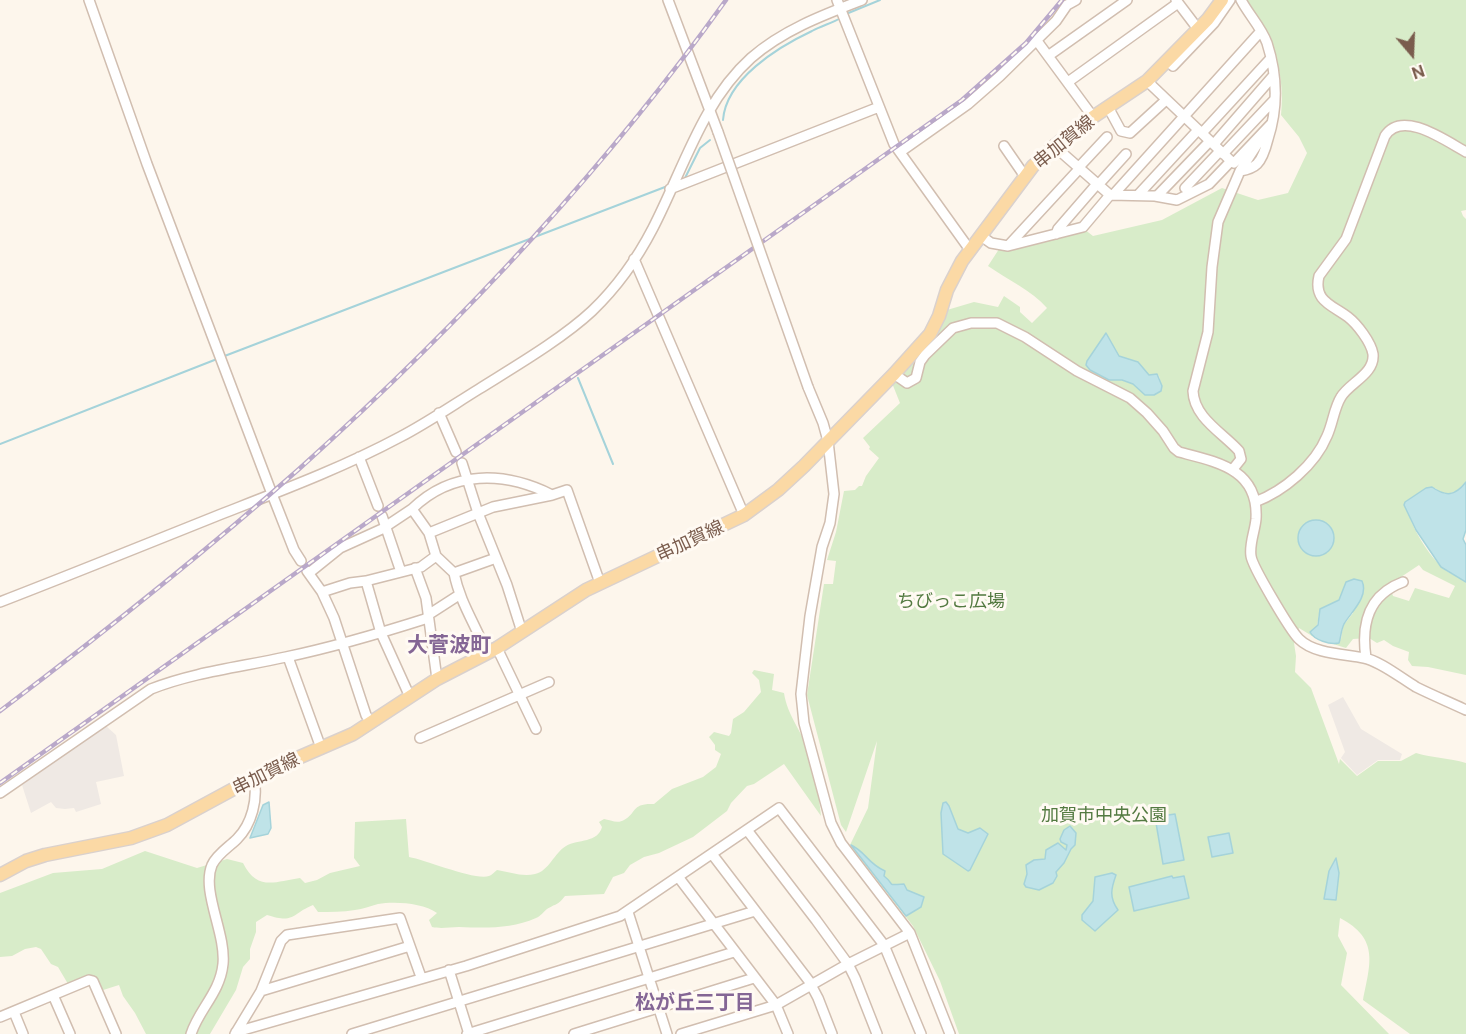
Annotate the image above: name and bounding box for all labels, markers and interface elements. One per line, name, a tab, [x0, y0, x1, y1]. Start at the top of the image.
north arrow	[1382, 24, 1442, 84]
text: N	[1409, 60, 1427, 83]
street label: 串加賀線	[1029, 111, 1099, 173]
street label: 串加賀線	[653, 516, 727, 566]
park label: ちびっこ広場	[897, 590, 1005, 612]
district label: 大菅波町	[407, 633, 491, 659]
street label: 串加賀線	[229, 749, 303, 799]
park label: 加賀市中央公園	[1041, 804, 1167, 826]
district label: 松が丘三丁目	[635, 991, 755, 1015]

